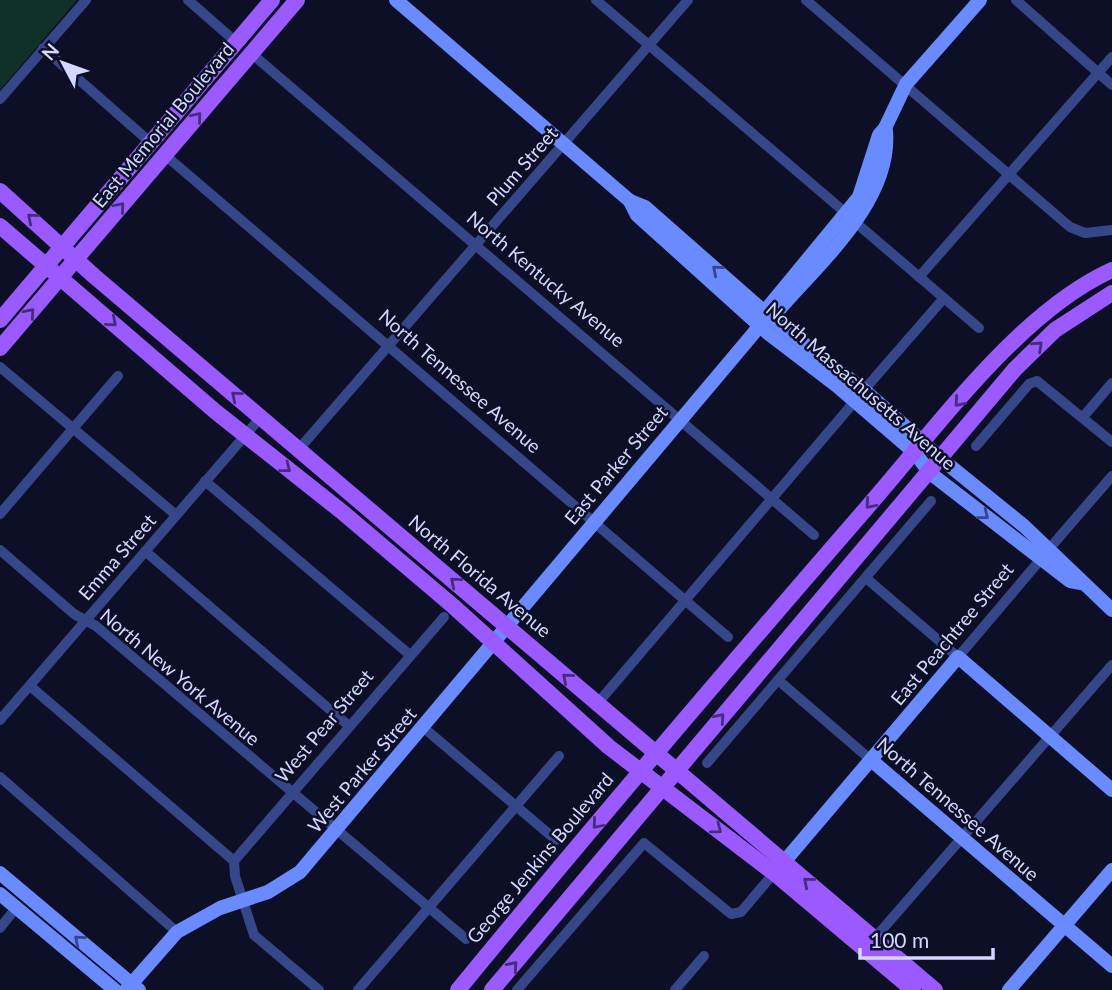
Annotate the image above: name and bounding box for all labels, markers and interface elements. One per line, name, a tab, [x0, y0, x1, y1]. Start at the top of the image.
north arrow	[28, 28, 98, 98]
text: N	[36, 38, 63, 65]
street label: East Memorial Boulevard	[87, 38, 238, 212]
one-way arrow	[189, 112, 202, 124]
street label: Plum Street	[481, 121, 562, 210]
one-way arrow	[112, 202, 125, 215]
street label: North Kentucky Avenue	[463, 206, 630, 351]
one-way arrow	[27, 214, 40, 226]
one-way arrow	[712, 265, 725, 278]
street label: North Massachusetts Avenue	[762, 297, 961, 474]
street label: North Tennessee Avenue	[375, 304, 546, 457]
one-way arrow	[22, 308, 34, 321]
one-way arrow	[103, 314, 116, 326]
one-way arrow	[1030, 342, 1043, 354]
one-way arrow	[232, 392, 245, 404]
one-way arrow	[955, 394, 967, 407]
street label: East Parker Street	[559, 400, 672, 529]
one-way arrow	[279, 460, 291, 473]
one-way arrow	[866, 496, 878, 509]
one-way arrow	[976, 506, 989, 519]
street label: Emma Street	[73, 509, 160, 604]
street label: North Florida Avenue	[404, 509, 556, 642]
street label: East Peachtree Street	[885, 558, 1018, 709]
one-way arrow	[450, 578, 463, 590]
street label: North New York Avenue	[96, 603, 265, 750]
street label: West Pear Street	[270, 664, 378, 787]
one-way arrow	[562, 674, 575, 686]
street label: West Parker Street	[302, 702, 421, 837]
one-way arrow	[712, 713, 724, 726]
street label: North Tennessee Avenue	[873, 732, 1044, 885]
street label: George Jenkins Boulevard	[462, 768, 618, 948]
one-way arrow	[592, 816, 605, 829]
one-way arrow	[709, 820, 722, 833]
one-way arrow	[804, 878, 817, 890]
scale bar	[860, 916, 993, 960]
text: 100 m	[870, 927, 929, 952]
one-way arrow	[74, 936, 87, 948]
one-way arrow	[505, 961, 517, 974]

